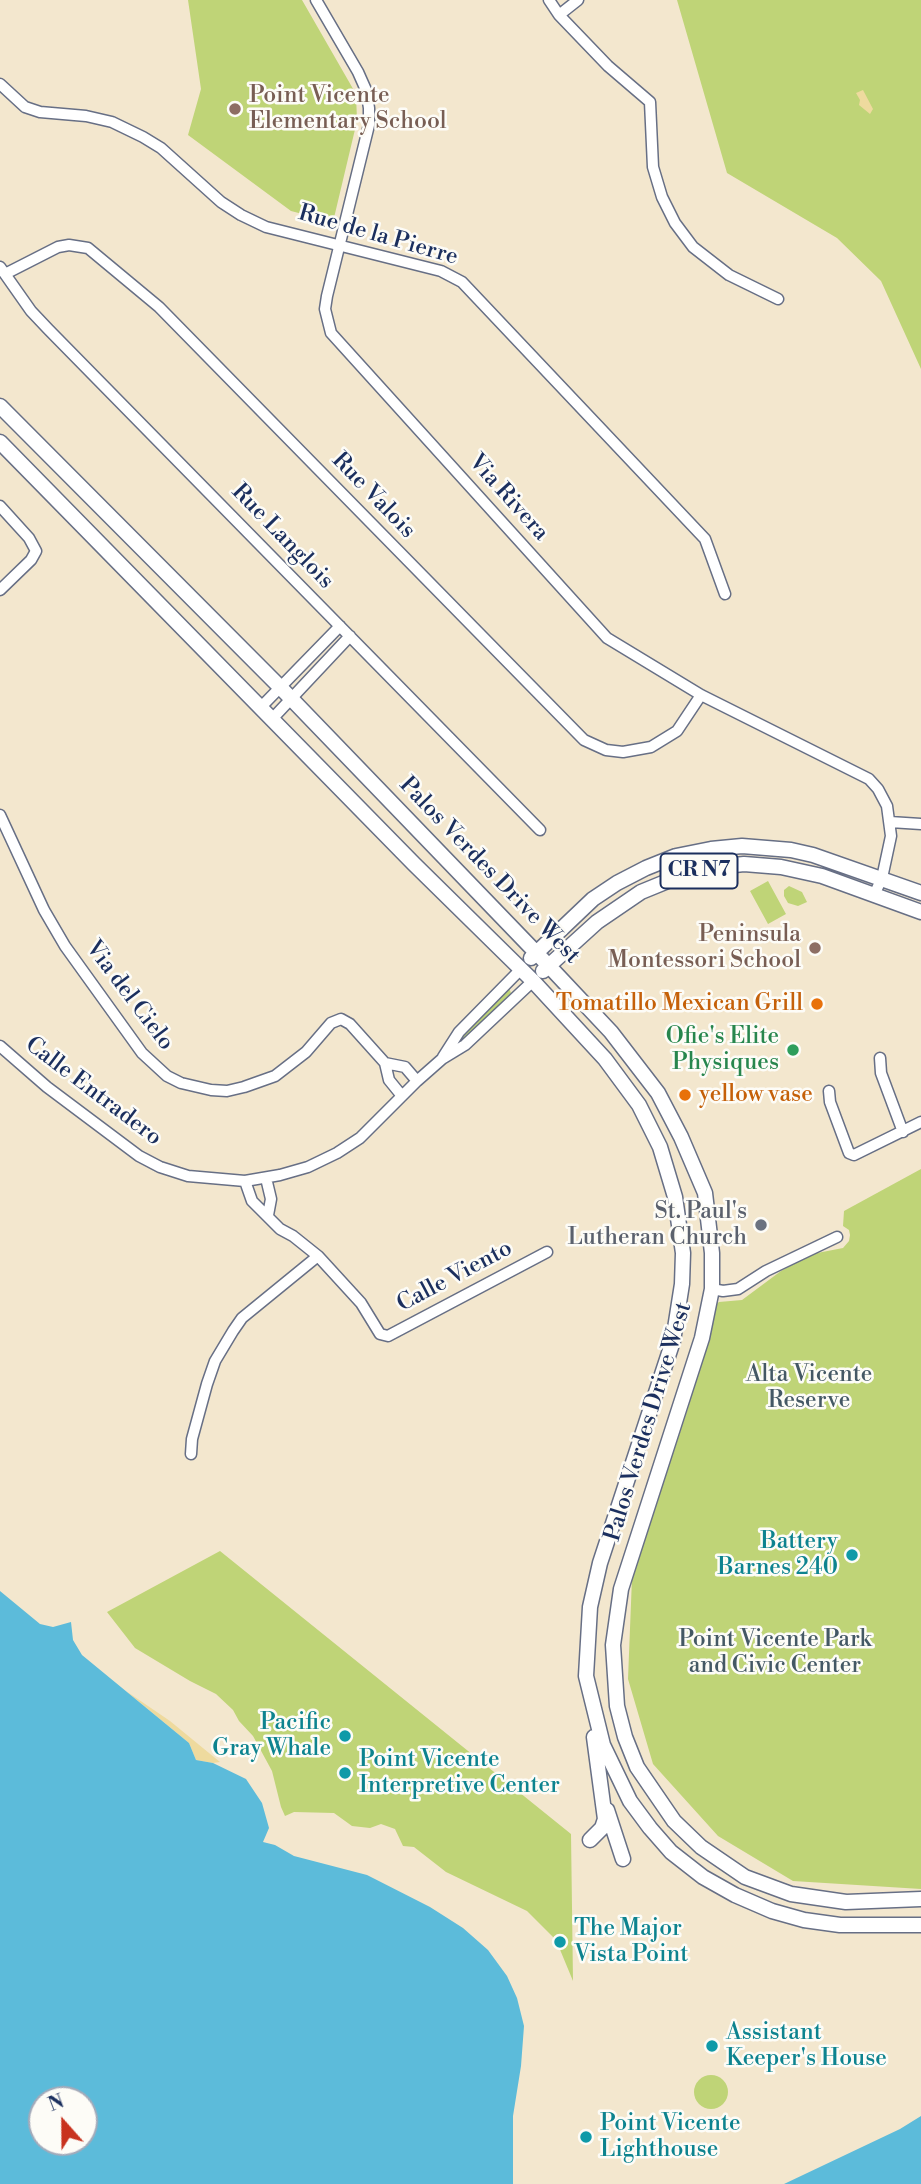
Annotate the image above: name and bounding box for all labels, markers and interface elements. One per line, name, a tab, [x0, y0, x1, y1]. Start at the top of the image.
place label: Point Vicente Elementary School	[249, 82, 447, 136]
marker: Point Vicente Elementary School	[227, 101, 243, 117]
street label: Rue de la Pierre	[295, 200, 461, 272]
street label: Rue Valois	[325, 447, 421, 545]
street label: Via Rivera	[462, 449, 554, 547]
street label: Rue Langlois	[225, 479, 339, 595]
street label: Palos Verdes Drive West	[393, 772, 585, 970]
road number: CR N7	[660, 854, 738, 888]
place label: Peninsula Montessori School	[608, 921, 801, 975]
street label: Via del Cielo	[79, 936, 179, 1056]
marker: Peninsula Montessori School	[807, 940, 823, 956]
place label: Tomatillo Mexican Grill	[556, 990, 803, 1018]
marker: Tomatillo Mexican Grill	[809, 996, 825, 1012]
place label: Ofie's Elite Physiques	[666, 1023, 779, 1077]
street label: Calle Entradero	[19, 1032, 167, 1152]
marker: Ofie's Elite Physiques	[785, 1042, 801, 1058]
place label: yellow vase	[699, 1081, 813, 1109]
marker: yellow vase	[677, 1087, 693, 1103]
place label: St. Paul's Lutheran Church	[568, 1198, 747, 1252]
marker: St. Paul's Lutheran Church	[753, 1217, 769, 1233]
street label: Calle Viento	[393, 1235, 517, 1319]
street label: Palos Verdes Drive West	[599, 1299, 699, 1545]
park label: Alta Vicente Reserve	[746, 1361, 872, 1415]
place label: Battery Barnes 240	[718, 1528, 838, 1582]
marker: Battery Barnes 240	[844, 1547, 860, 1563]
park label: Point Vicente Park and Civic Center	[678, 1626, 872, 1680]
place label: Pacific Gray Whale	[212, 1709, 331, 1763]
marker: Pacific Gray Whale	[337, 1728, 353, 1744]
place label: Point Vicente Interpretive Center	[359, 1746, 560, 1800]
marker: Point Vicente Interpretive Center	[337, 1765, 353, 1781]
place label: The Major Vista Point	[574, 1915, 688, 1969]
marker: The Major Vista Point	[552, 1934, 568, 1950]
place label: Assistant Keeper's House	[726, 2019, 887, 2073]
marker: Assistant Keeper's House	[704, 2038, 720, 2054]
north arrow	[28, 2086, 98, 2156]
text: N	[45, 2089, 68, 2117]
place label: Point Vicente Lighthouse	[600, 2110, 741, 2164]
marker: Point Vicente Lighthouse	[578, 2129, 594, 2145]

